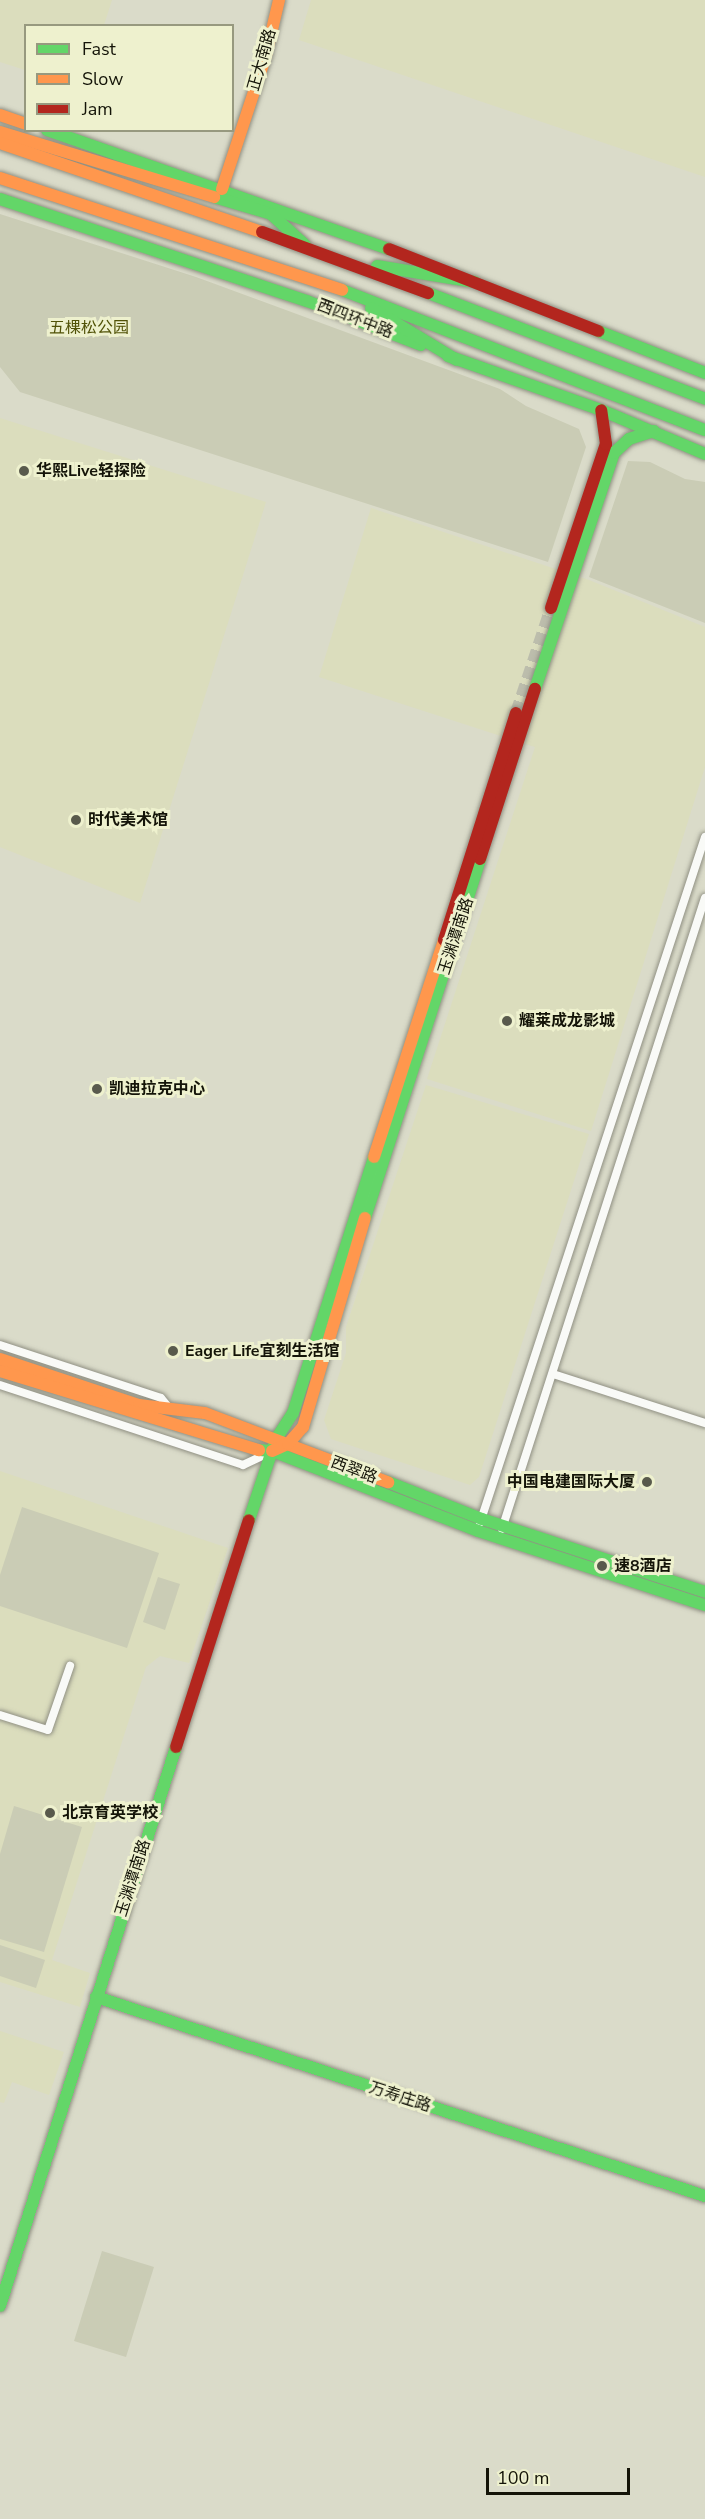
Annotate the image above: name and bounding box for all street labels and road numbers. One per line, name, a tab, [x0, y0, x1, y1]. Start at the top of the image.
street label: 正大南路	[244, 27, 280, 93]
street label: 西四环中路	[314, 296, 396, 342]
street label: 玉渊潭南路	[435, 895, 477, 977]
street label: 西翠路	[328, 1452, 380, 1488]
street label: 玉渊潭南路	[112, 1837, 154, 1919]
street label: 万寿庄路	[367, 2078, 433, 2116]

